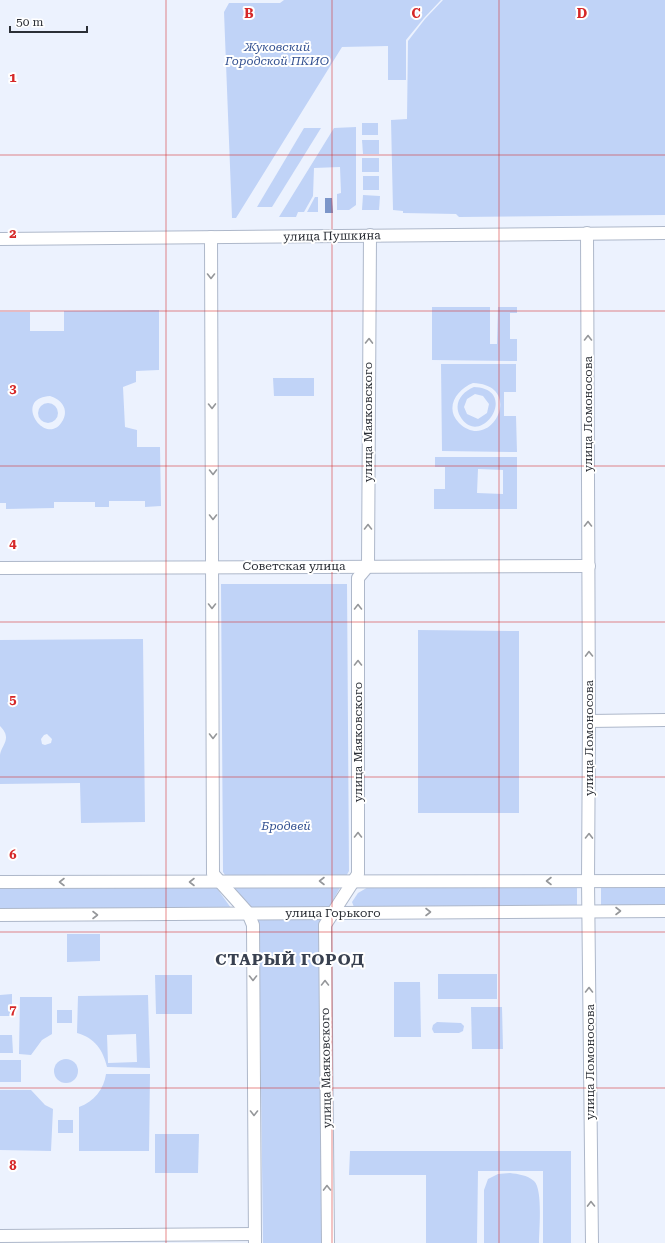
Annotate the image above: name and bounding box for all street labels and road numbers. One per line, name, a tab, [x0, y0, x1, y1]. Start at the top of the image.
street label: улица Пушкина	[283, 228, 381, 244]
street label: улица Ломоносова	[581, 355, 595, 472]
street label: улица Маяковского	[361, 362, 375, 482]
street label: Советская улица	[242, 559, 346, 573]
street label: улица Ломоносова	[582, 679, 596, 796]
street label: улица Маяковского	[351, 682, 365, 802]
street label: улица Горького	[285, 906, 381, 920]
street label: улица Ломоносова	[583, 1003, 597, 1120]
street label: улица Маяковского	[318, 1008, 334, 1128]

